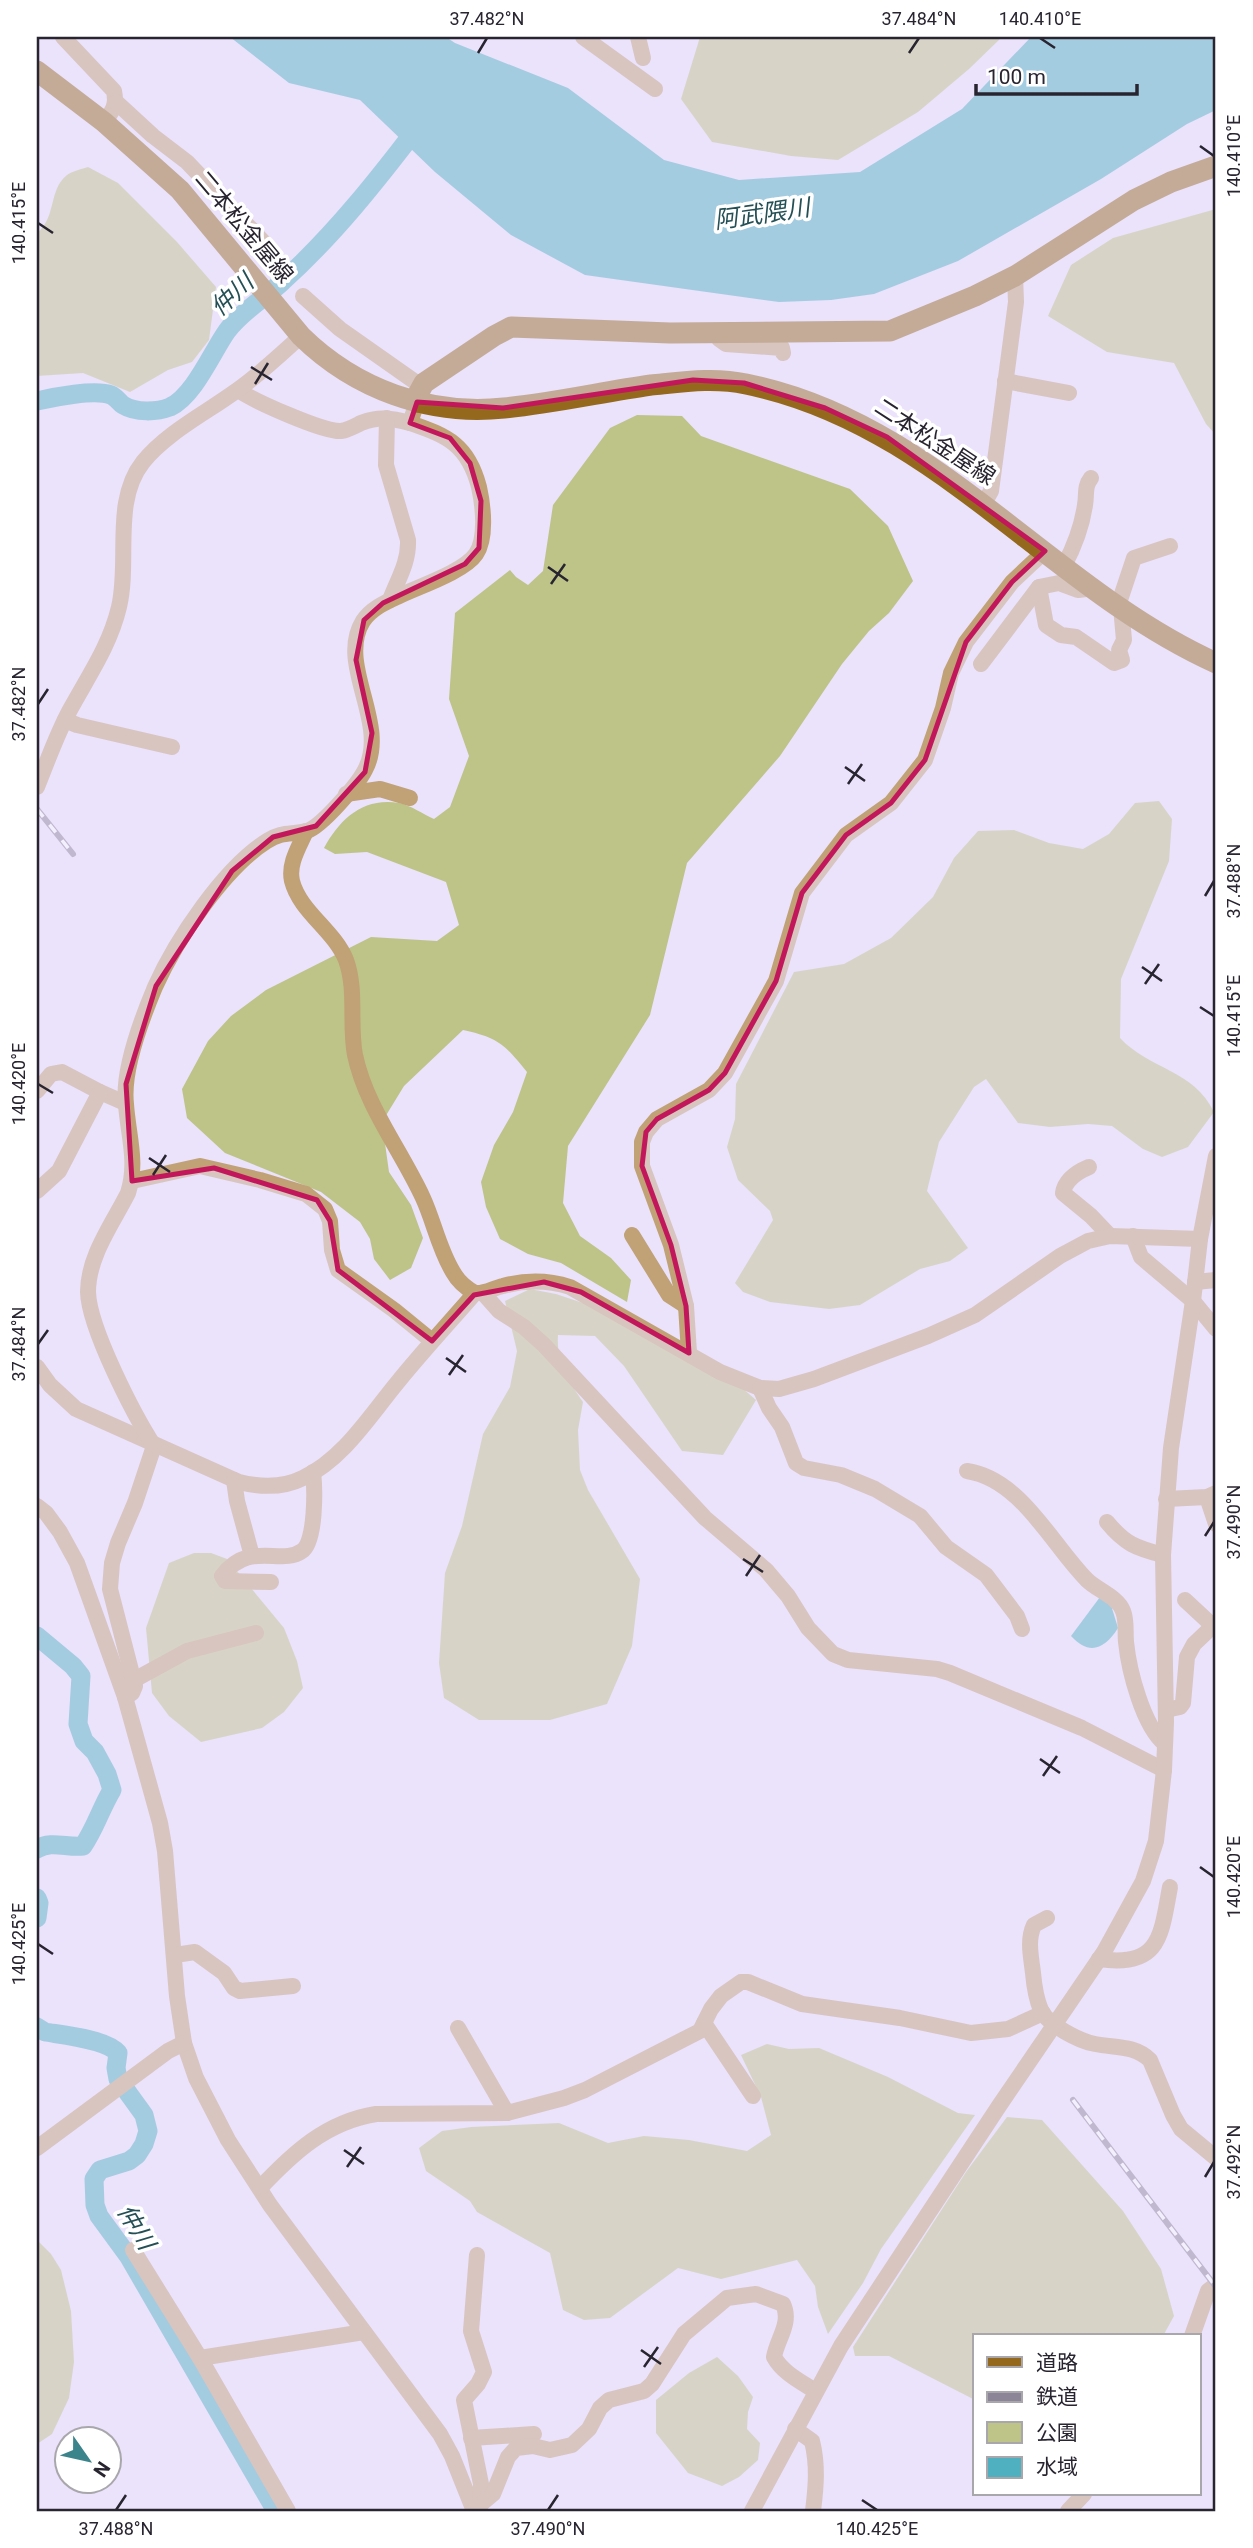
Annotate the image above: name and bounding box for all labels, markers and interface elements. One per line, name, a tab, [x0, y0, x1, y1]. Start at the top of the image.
text: 37.482°N	[450, 8, 524, 29]
text: 37.484°N	[882, 8, 956, 29]
text: 140.410°E	[999, 8, 1081, 29]
scale bar	[976, 52, 1138, 96]
text: 100 m	[987, 65, 1046, 89]
text: 140.410°E	[1223, 115, 1244, 197]
street label: 二本松金屋線	[189, 165, 299, 289]
text: 140.415°E	[8, 182, 29, 264]
water label: 阿武隈川	[713, 193, 814, 235]
water label: 仲川	[205, 266, 261, 322]
street label: 二本松金屋線	[870, 393, 1000, 491]
text: 37.482°N	[8, 667, 29, 741]
text: 37.488°N	[1223, 844, 1244, 918]
text: 140.415°E	[1223, 975, 1244, 1057]
text: 140.420°E	[8, 1043, 29, 1125]
text: 37.484°N	[8, 1307, 29, 1381]
text: 37.490°N	[1223, 1485, 1244, 1559]
text: 140.420°E	[1223, 1836, 1244, 1918]
text: 140.425°E	[8, 1903, 29, 1985]
text: 37.492°N	[1223, 2125, 1244, 2199]
water label: 仲川	[112, 2199, 162, 2257]
legend	[973, 2334, 1200, 2496]
text: 道路	[1036, 2351, 1078, 2375]
text: 鉄道	[1036, 2385, 1078, 2409]
text: 公園	[1036, 2421, 1078, 2445]
north arrow	[52, 2426, 122, 2496]
text: 水域	[1036, 2455, 1078, 2479]
text: N	[88, 2457, 115, 2481]
text: 37.488°N	[79, 2518, 153, 2539]
text: 37.490°N	[511, 2518, 585, 2539]
text: 140.425°E	[836, 2518, 918, 2539]

